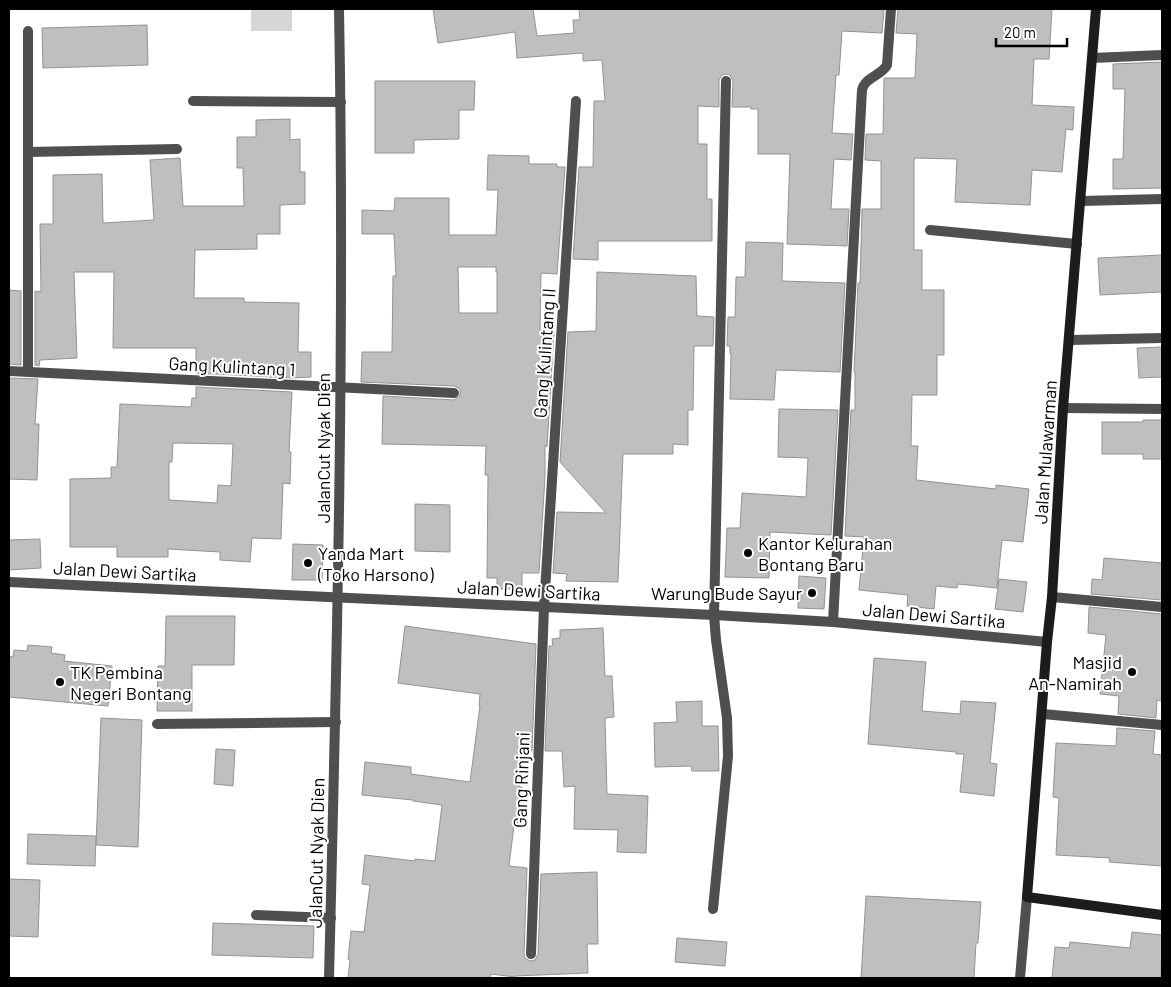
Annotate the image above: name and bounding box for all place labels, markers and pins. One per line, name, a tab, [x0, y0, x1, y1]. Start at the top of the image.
place label: Kantor Kelurahan Bontang Baru	[758, 532, 893, 575]
place label: Yanda Mart (Toko Harsono)	[317, 542, 434, 585]
marker: Kantor Kelurahan Bontang Baru	[742, 547, 754, 559]
marker: Yanda Mart (Toko Harsono)	[302, 557, 314, 569]
place label: Warung Bude Sayur	[651, 582, 802, 604]
marker: Warung Bude Sayur	[806, 587, 818, 599]
place label: Masjid An-Namirah	[1028, 651, 1122, 694]
place label: TK Pembina Negeri Bontang	[70, 661, 192, 704]
marker: Masjid An-Namirah	[1126, 666, 1138, 678]
marker: TK Pembina Negeri Bontang	[54, 676, 66, 688]

